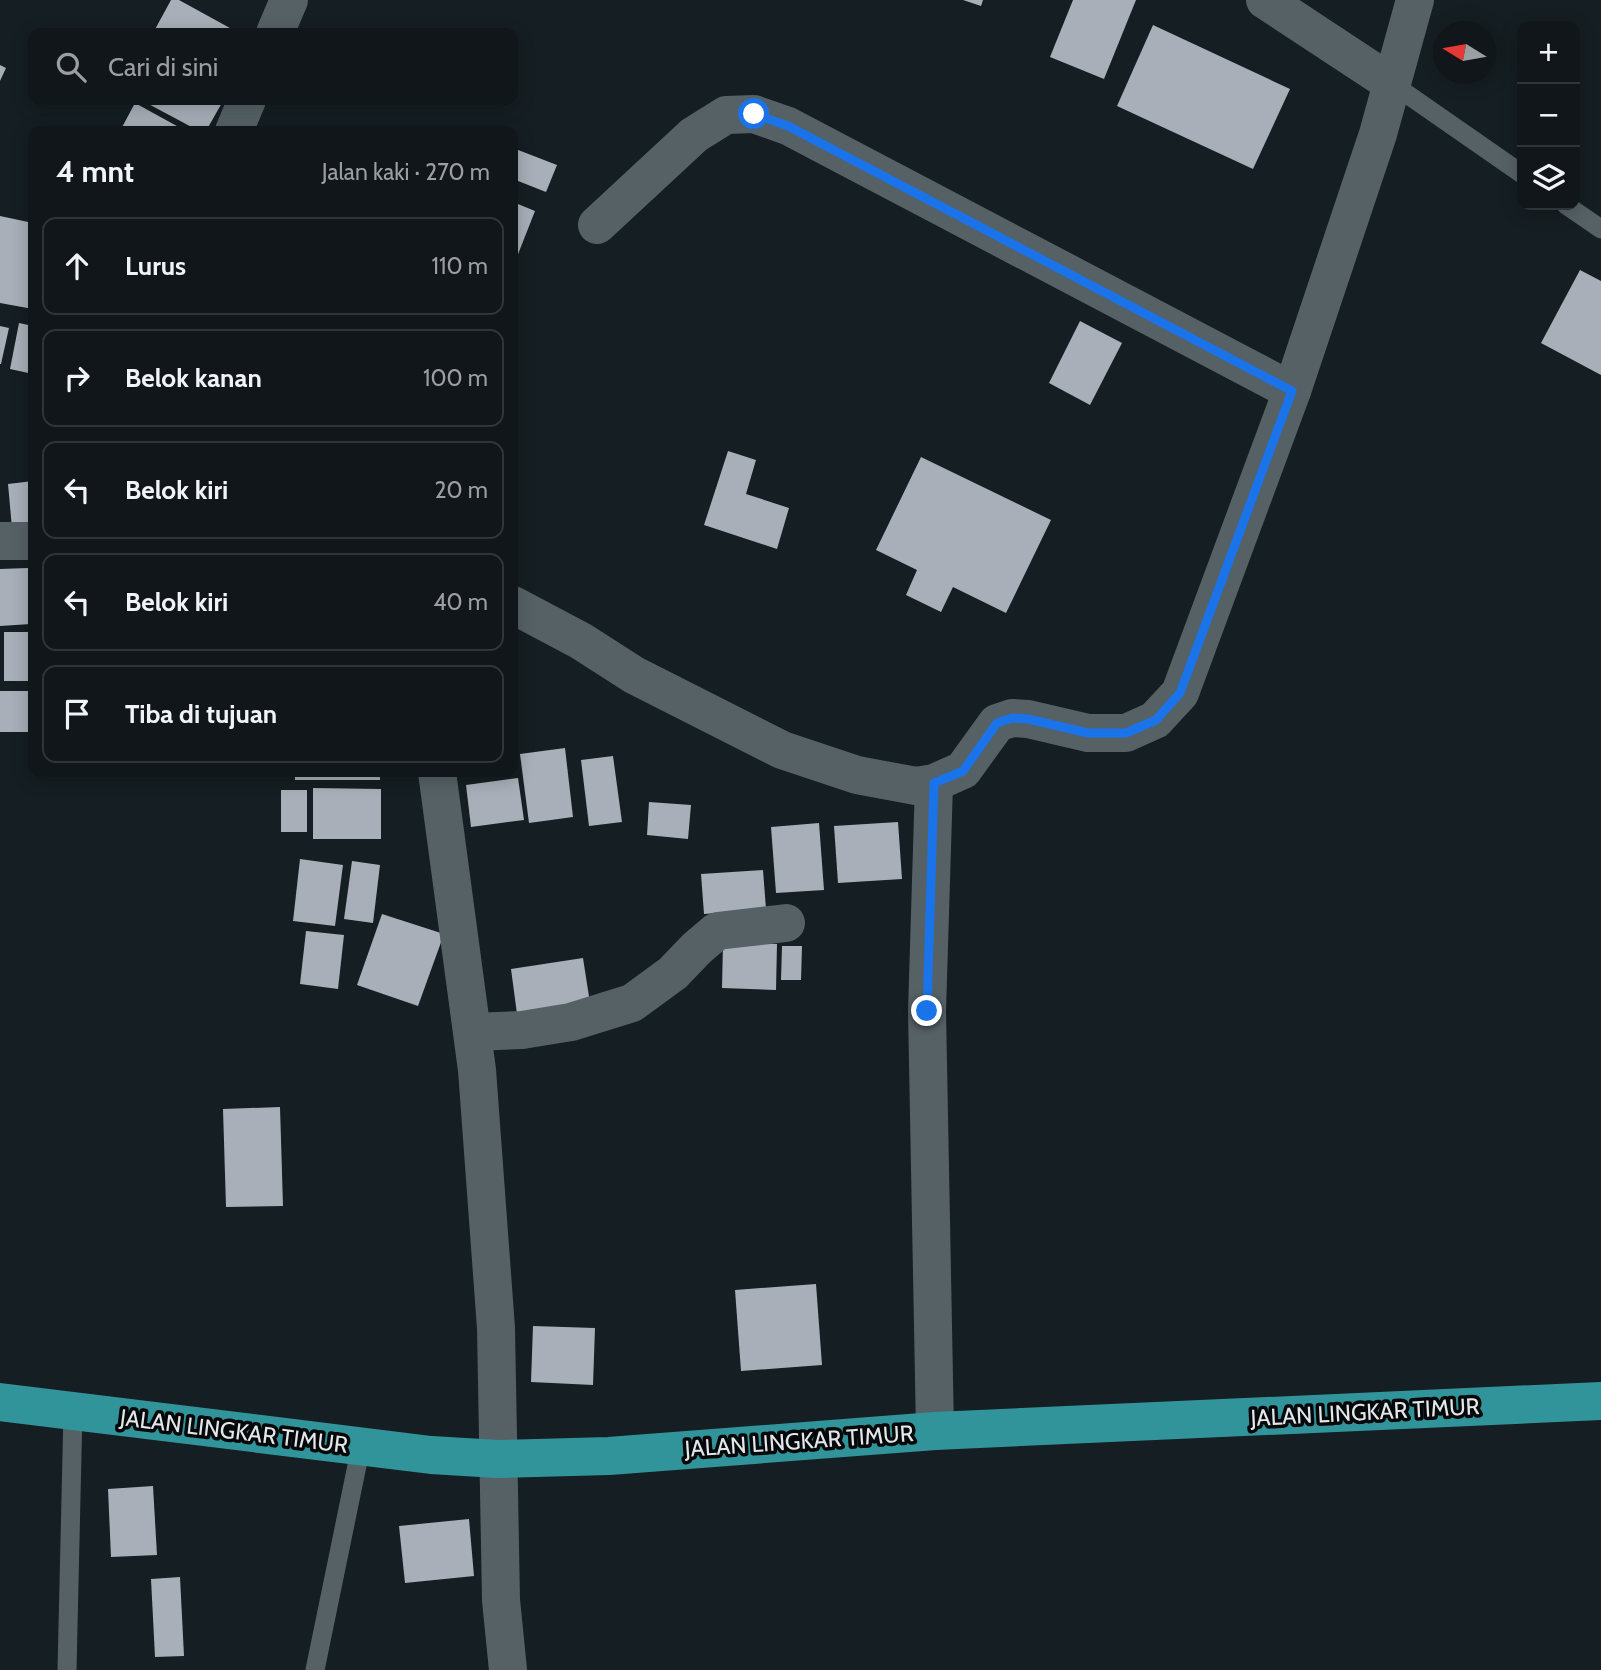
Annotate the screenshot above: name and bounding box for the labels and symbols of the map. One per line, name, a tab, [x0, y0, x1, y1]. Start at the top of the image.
north arrow	[1433, 21, 1496, 84]
route start	[738, 98, 769, 129]
route end	[911, 995, 942, 1026]
street label: JALAN LINGKAR TIMUR	[1249, 1392, 1480, 1432]
street label: JALAN LINGKAR TIMUR	[117, 1403, 350, 1459]
street label: JALAN LINGKAR TIMUR	[683, 1419, 915, 1463]

